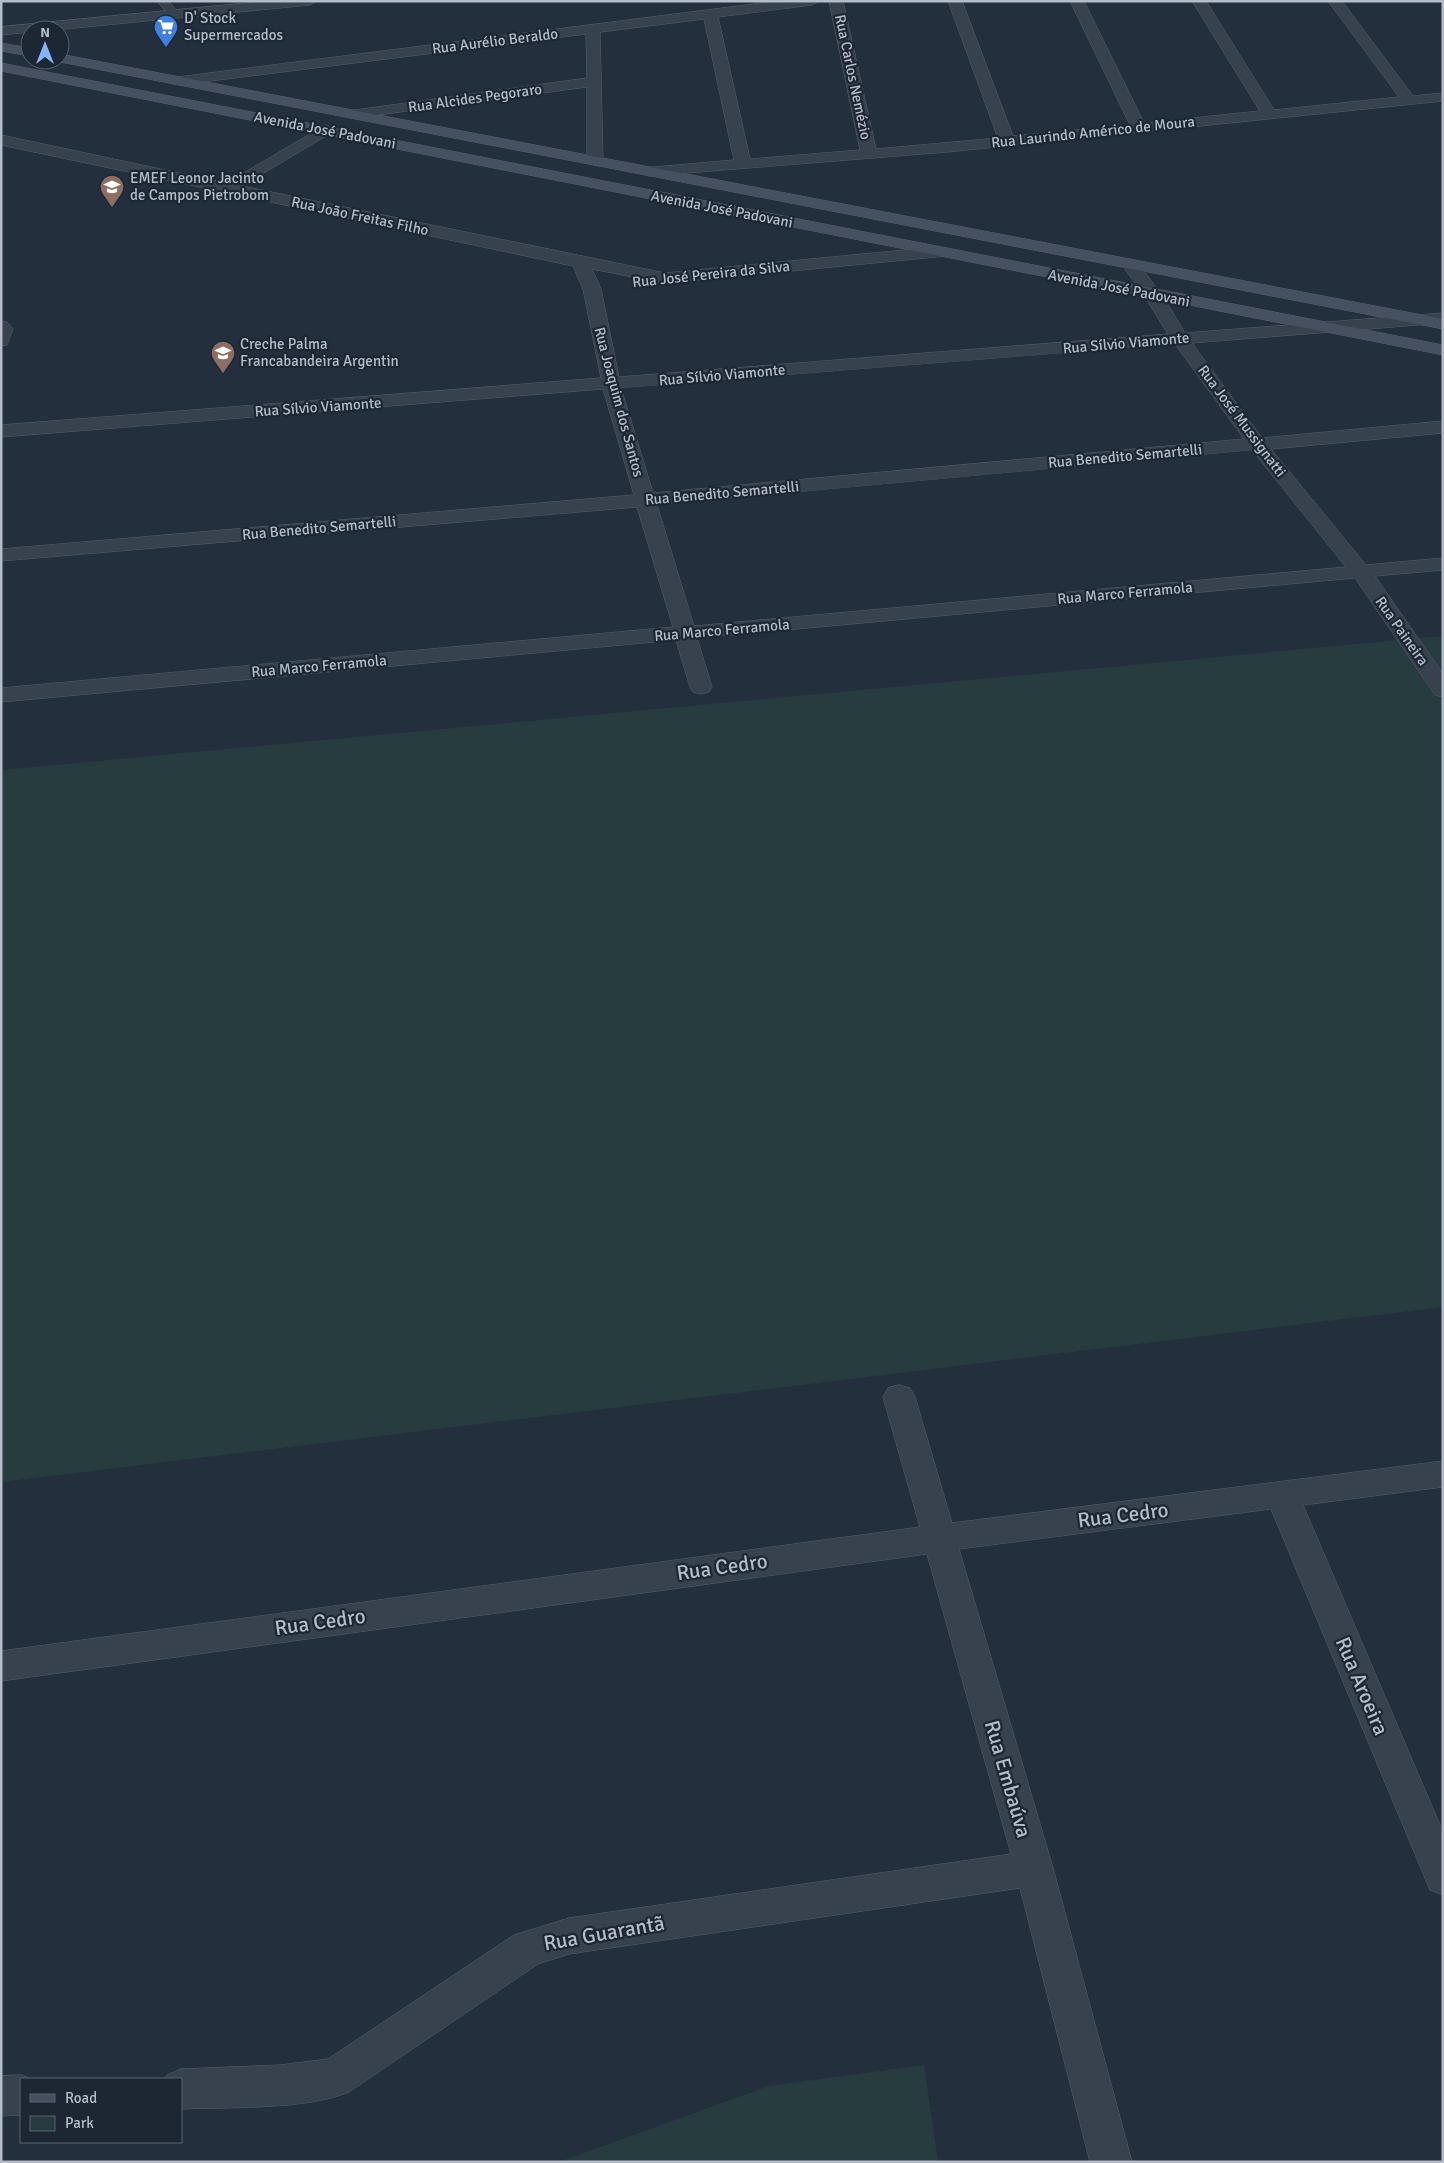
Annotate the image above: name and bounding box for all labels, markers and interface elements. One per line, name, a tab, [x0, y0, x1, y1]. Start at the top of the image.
place label: D' Stock Supermercados	[184, 9, 284, 44]
street label: Rua Carlos Nemézio	[831, 13, 875, 141]
supermarket icon: D' Stock Supermercados	[153, 14, 179, 48]
north arrow	[20, 20, 70, 70]
text: N	[40, 24, 50, 41]
street label: Rua Aurélio Beraldo	[431, 24, 559, 58]
street label: Rua Alcides Pegoraro	[407, 80, 543, 116]
street label: Avenida José Padovani	[253, 107, 397, 153]
street label: Rua Laurindo Américo de Moura	[990, 112, 1196, 152]
place label: EMEF Leonor Jacinto de Campos Pietrobom	[130, 169, 269, 204]
school or university icon: EMEF Leonor Jacinto de Campos Pietrobom	[99, 174, 125, 208]
street label: Avenida José Padovani	[650, 186, 794, 232]
street label: Rua João Freitas Filho	[290, 193, 431, 239]
street label: Rua José Pereira da Silva	[631, 257, 791, 291]
street label: Avenida José Padovani	[1047, 265, 1191, 311]
street label: Rua Joaquim dos Santos	[590, 325, 648, 479]
street label: Rua Sílvio Viamonte	[1062, 328, 1190, 358]
place label: Creche Palma Francabandeira Argentin	[240, 335, 399, 370]
school or university icon: Creche Palma Francabandeira Argentin	[210, 340, 236, 374]
street label: Rua Sílvio Viamonte	[658, 360, 786, 390]
street label: Rua José Mussignatti	[1194, 361, 1290, 481]
street label: Rua Sílvio Viamonte	[254, 394, 382, 420]
street label: Rua Benedito Semartelli	[1047, 440, 1203, 472]
street label: Rua Benedito Semartelli	[644, 477, 800, 509]
street label: Rua Benedito Semartelli	[241, 512, 397, 544]
street label: Rua Marco Ferramola	[1056, 578, 1194, 608]
street label: Rua Paineira	[1372, 593, 1432, 669]
street label: Rua Marco Ferramola	[653, 615, 791, 645]
street label: Rua Marco Ferramola	[250, 651, 388, 681]
street label: Rua Cedro	[1076, 1497, 1170, 1533]
street label: Rua Cedro	[675, 1548, 769, 1586]
street label: Rua Cedro	[273, 1603, 367, 1641]
street label: Rua Aroeira	[1330, 1633, 1394, 1739]
street label: Rua Embaúva	[979, 1717, 1037, 1841]
street label: Rua Guarantã	[542, 1910, 666, 1956]
legend	[20, 2078, 182, 2143]
text: Road	[65, 2089, 97, 2107]
text: Park	[65, 2114, 94, 2132]

